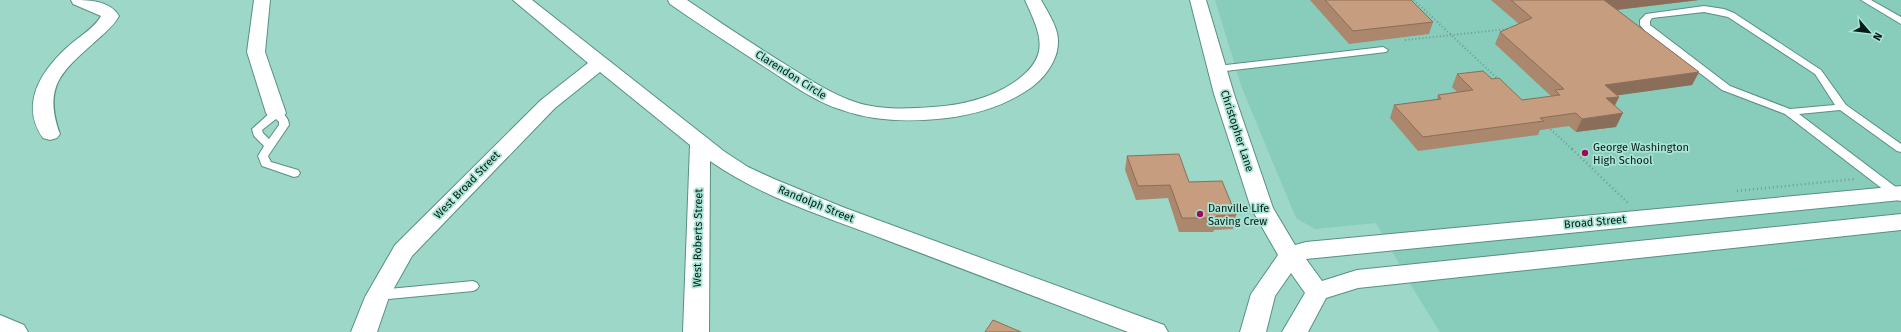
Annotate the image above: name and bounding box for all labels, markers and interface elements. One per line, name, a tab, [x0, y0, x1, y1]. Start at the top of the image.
north arrow	[1849, 12, 1889, 52]
text: N	[1870, 30, 1885, 43]
street label: Clarendon Circle	[753, 48, 829, 102]
street label: Christopher Lane	[1218, 89, 1256, 173]
place label: George Washington High School	[1593, 141, 1689, 167]
street label: West Broad Street	[431, 148, 503, 222]
marker: George Washington High School	[1580, 148, 1590, 158]
street label: Randolph Street	[776, 183, 856, 225]
street label: West Roberts Street	[691, 189, 705, 287]
place label: Danville Life Saving Crew	[1208, 202, 1269, 228]
marker: Danville Life Saving Crew	[1195, 209, 1205, 219]
street label: Broad Street	[1563, 213, 1627, 231]

